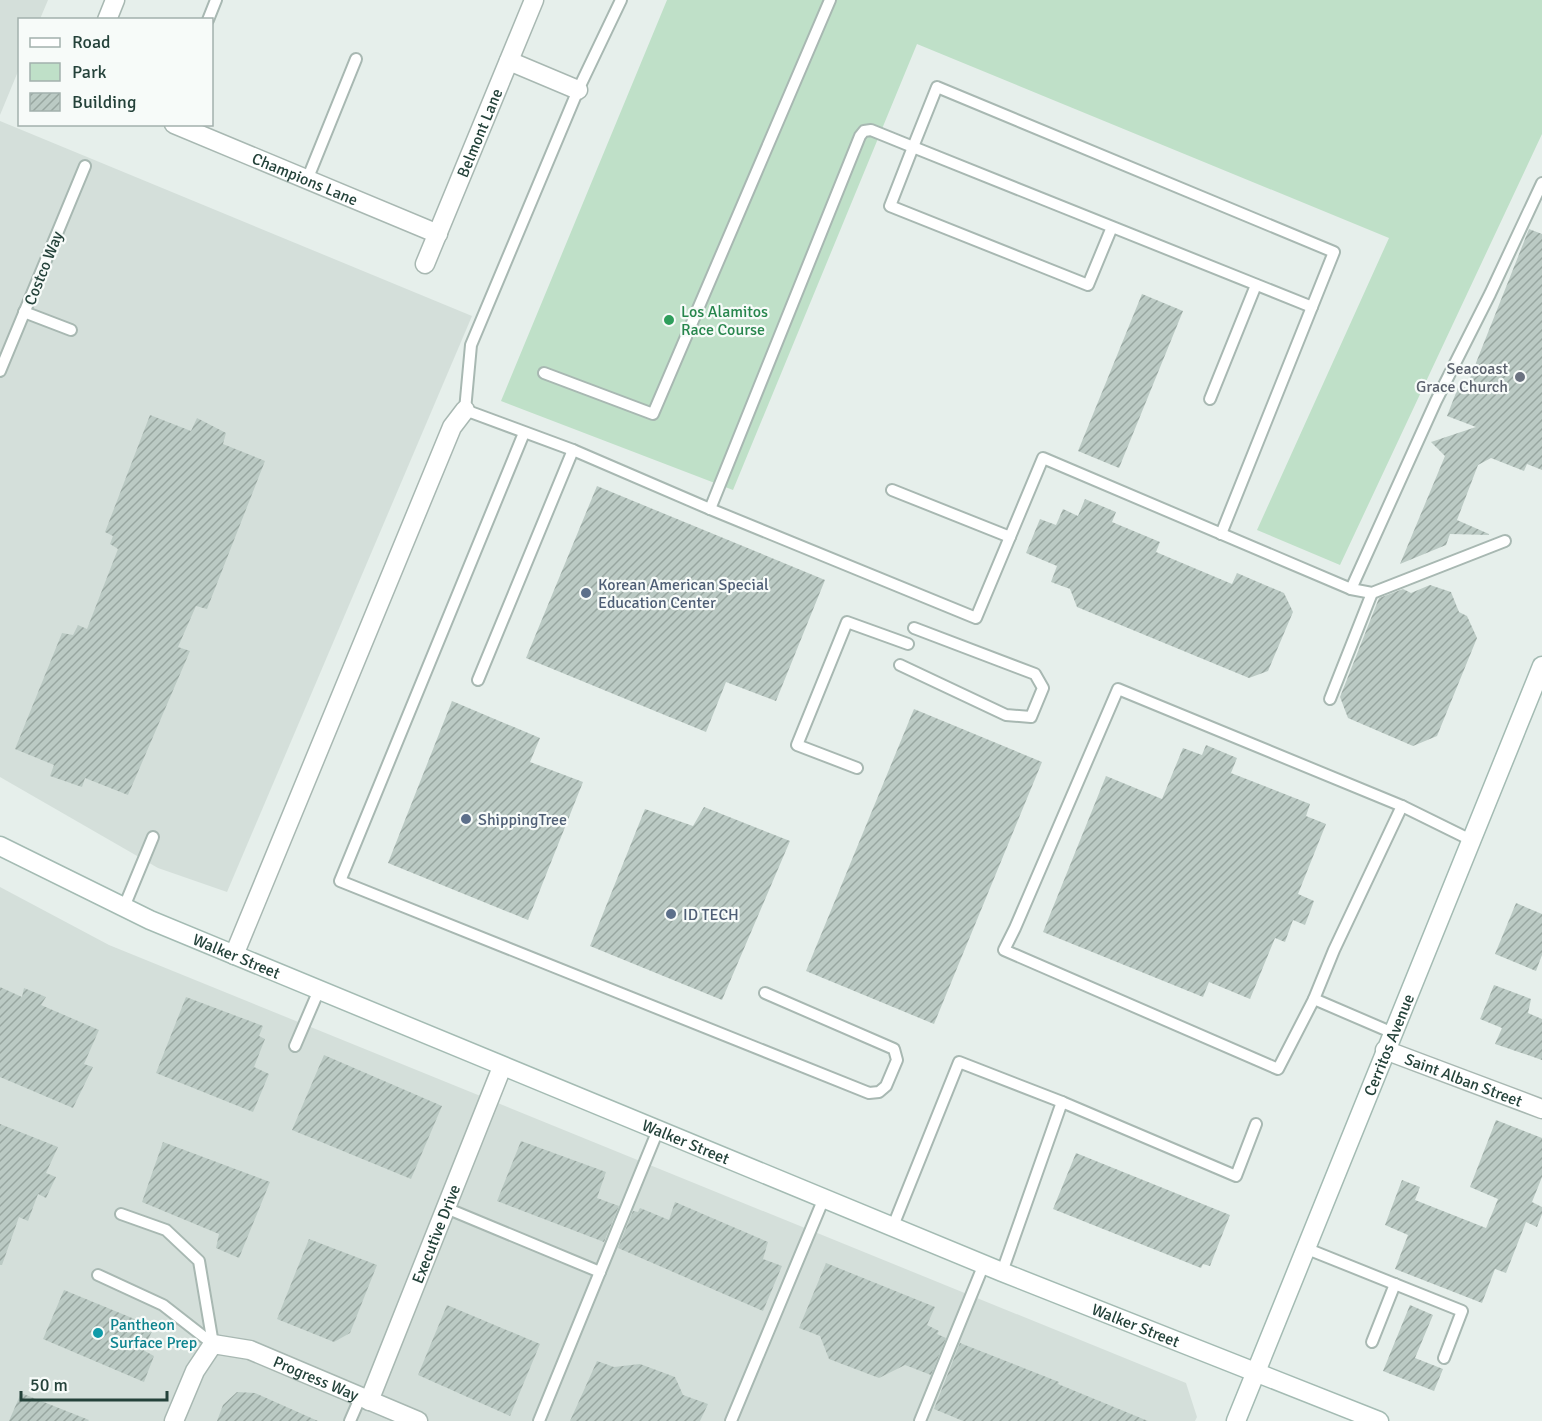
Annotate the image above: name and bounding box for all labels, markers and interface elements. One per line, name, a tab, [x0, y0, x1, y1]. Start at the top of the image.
legend	[18, 18, 213, 126]
text: Road	[72, 31, 111, 53]
text: Park	[72, 61, 107, 83]
street label: Belmont Lane	[453, 86, 507, 181]
text: Building	[72, 91, 136, 113]
street label: Champions Lane	[249, 149, 361, 210]
street label: Costco Way	[20, 228, 68, 308]
place label: Los Alamitos Race Course	[681, 302, 768, 340]
marker: Los Alamitos Race Course	[662, 313, 676, 327]
place label: Seacoast Grace Church	[1416, 359, 1508, 397]
marker: Seacoast Grace Church	[1513, 370, 1527, 384]
place label: Korean American Special Education Center	[598, 575, 769, 613]
marker: Korean American Special Education Center	[579, 586, 593, 600]
place label: ShippingTree	[478, 810, 567, 830]
marker: ShippingTree	[459, 812, 473, 826]
place label: ID TECH	[683, 905, 739, 925]
marker: ID TECH	[664, 907, 678, 921]
street label: Walker Street	[190, 930, 283, 984]
street label: Cerritos Avenue	[1360, 991, 1419, 1099]
street label: Saint Alban Street	[1402, 1049, 1525, 1112]
street label: Walker Street	[639, 1115, 732, 1169]
street label: Executive Drive	[408, 1182, 465, 1287]
street label: Walker Street	[1089, 1299, 1183, 1352]
place label: Pantheon Surface Prep	[110, 1315, 197, 1353]
marker: Pantheon Surface Prep	[91, 1326, 105, 1340]
street label: Progress Way	[270, 1352, 362, 1406]
scale bar	[21, 1364, 166, 1402]
text: 50 m	[30, 1374, 68, 1396]

